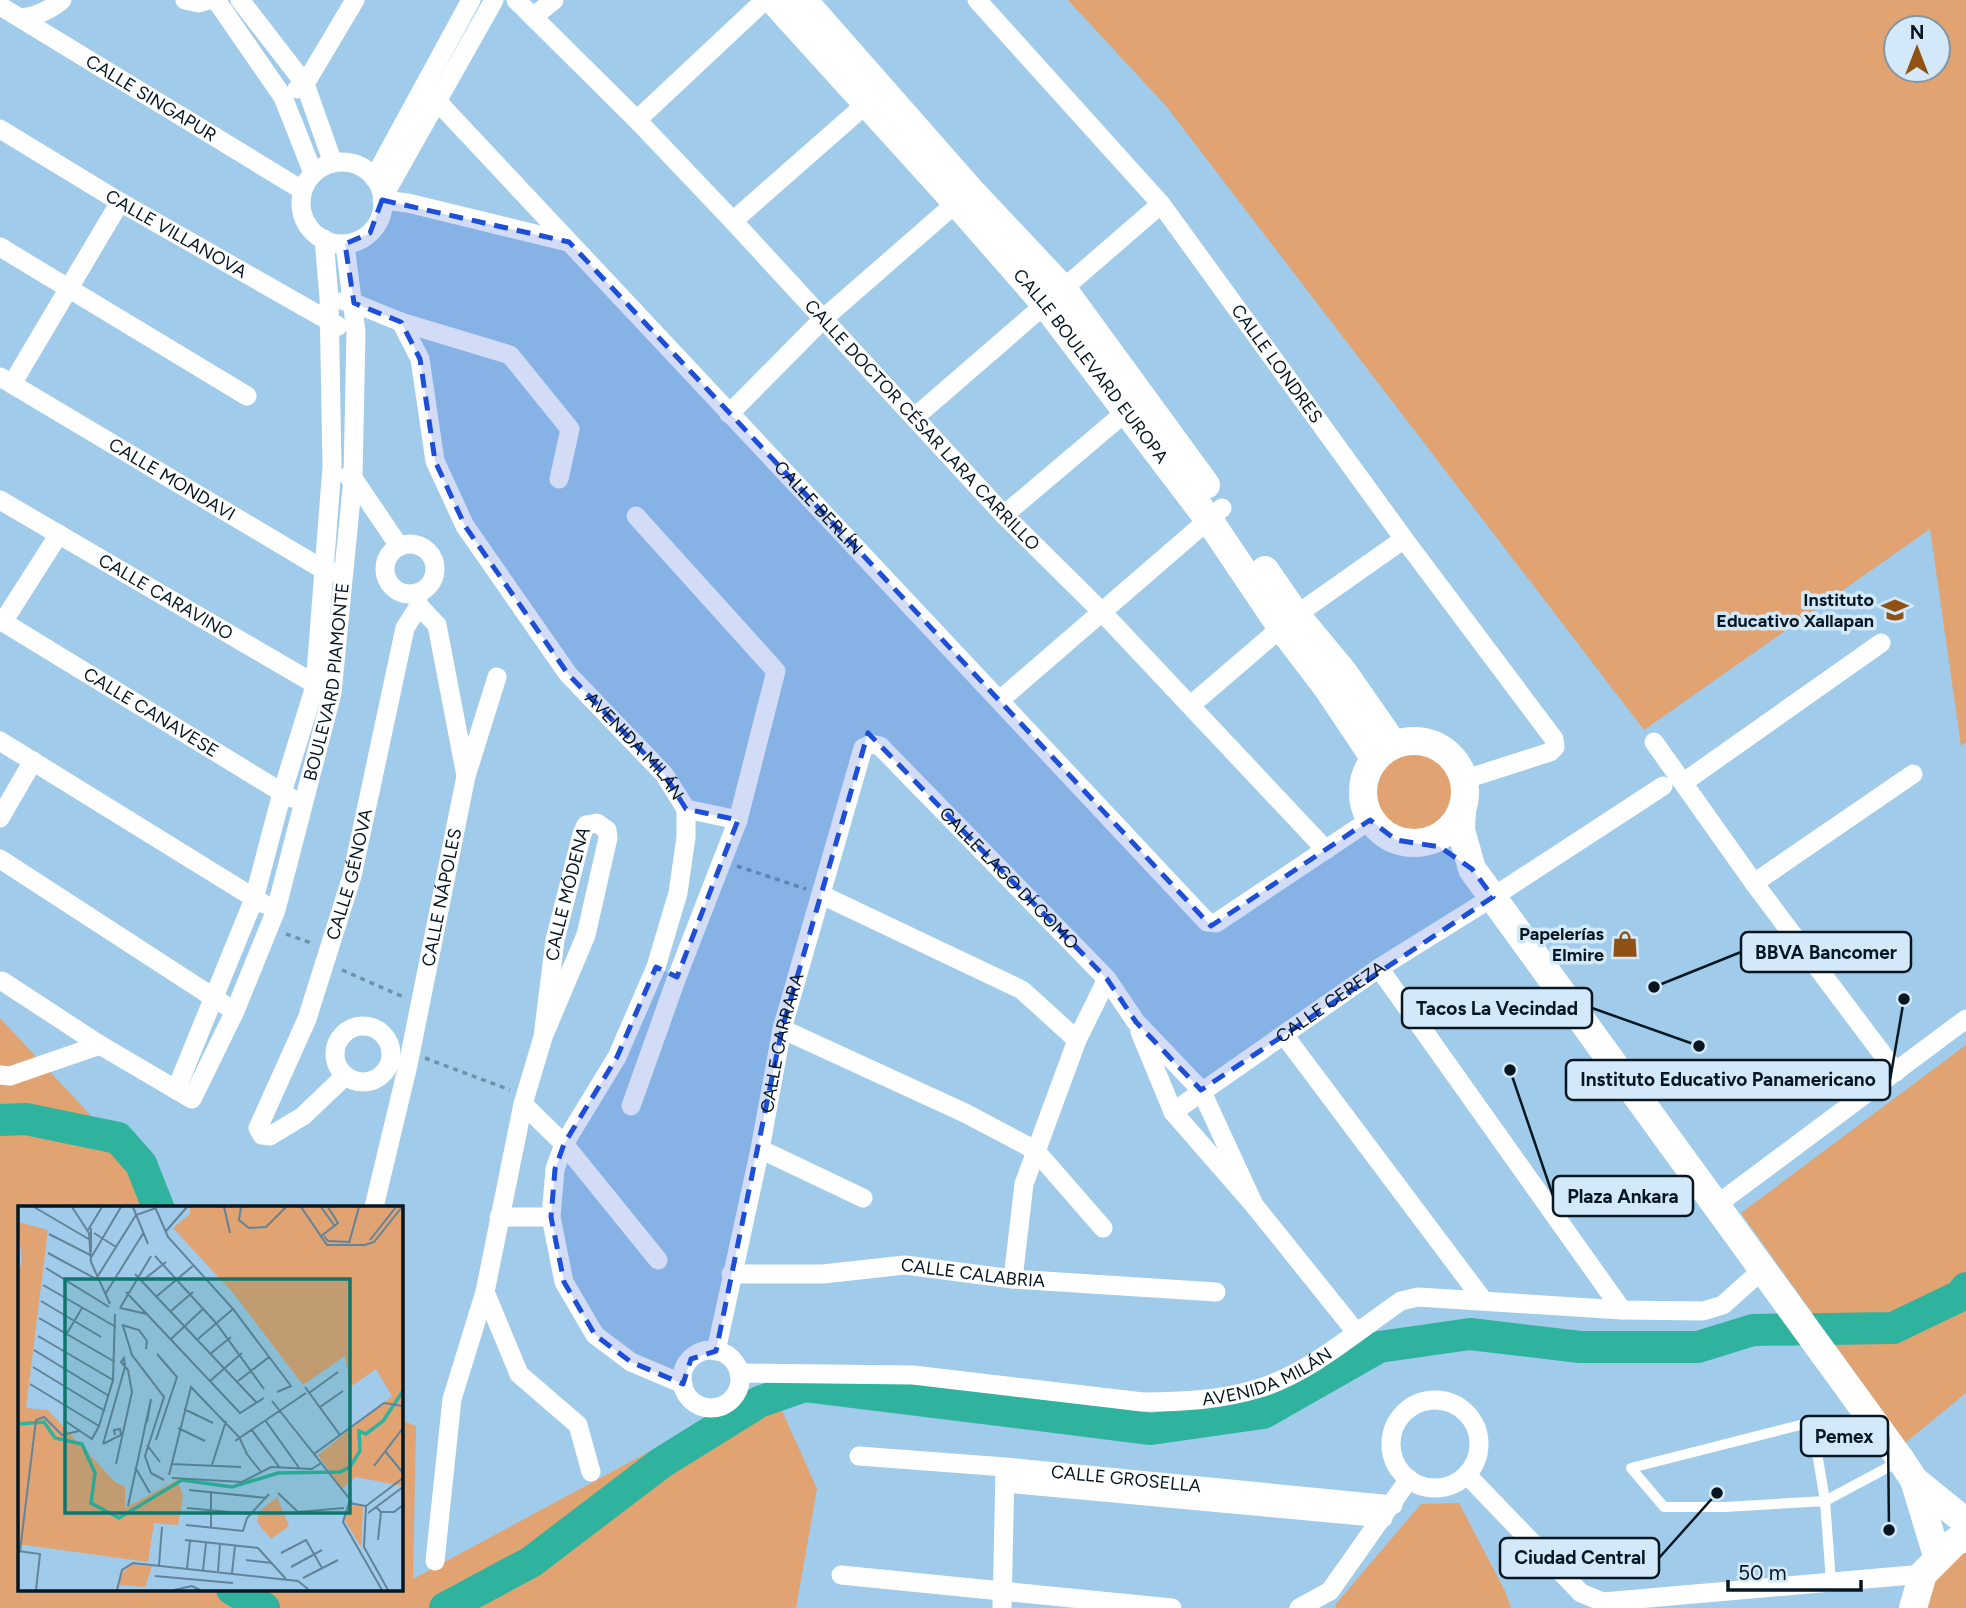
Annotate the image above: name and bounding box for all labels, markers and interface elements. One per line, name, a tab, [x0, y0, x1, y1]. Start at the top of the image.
north arrow	[1882, 14, 1952, 84]
text: N	[1910, 21, 1924, 44]
street label: CALLE SINGAPUR	[82, 50, 221, 146]
street label: CALLE VILLANOVA	[102, 185, 251, 283]
street label: CALLE BOULEVARD EUROPA	[1008, 264, 1173, 468]
street label: CALLE DOCTOR CÉSAR LARA CARRILLO	[800, 295, 1044, 555]
street label: CALLE LONDRES	[1226, 300, 1327, 427]
street label: CALLE MONDAVI	[105, 433, 239, 525]
street label: CALLE BERLÍN	[769, 456, 868, 559]
street label: CALLE CARAVINO	[95, 549, 237, 645]
street label: BOULEVARD PIAMONTE	[299, 582, 354, 783]
place label: Instituto Educativo Xallapan	[1716, 589, 1874, 632]
school or university icon: Instituto Educativo Xallapan	[1880, 595, 1910, 625]
street label: CALLE CANAVESE	[79, 663, 223, 762]
street label: AVENIDA MILÁN	[580, 688, 689, 804]
street label: CALLE LAGO DÍ COMO	[935, 802, 1083, 954]
street label: CALLE GÉNOVA	[322, 807, 377, 943]
street label: CALLE MÓDENA	[542, 823, 595, 962]
street label: CALLE NÁPOLES	[417, 826, 466, 968]
place label: Papelerías Elmire	[1519, 923, 1605, 966]
shop icon: Papelerías Elmire	[1610, 929, 1640, 959]
callout: BBVA Bancomer	[1741, 932, 1911, 972]
text: BBVA Bancomer	[1755, 941, 1897, 964]
street label: CALLE CEREZA	[1271, 956, 1389, 1048]
street label: CALLE CARRARA	[756, 971, 808, 1115]
callout: Tacos La Vecindad	[1402, 988, 1592, 1028]
text: Tacos La Vecindad	[1416, 997, 1578, 1020]
callout: Instituto Educativo Panamericano	[1566, 1060, 1890, 1100]
text: Instituto Educativo Panamericano	[1580, 1068, 1876, 1091]
callout: Plaza Ankara	[1553, 1176, 1693, 1216]
text: Plaza Ankara	[1567, 1185, 1679, 1208]
inset map	[18, 1206, 402, 1590]
street label: CALLE CALABRIA	[900, 1254, 1046, 1292]
street label: AVENIDA MILÁN	[1201, 1343, 1336, 1410]
callout: Pemex	[1801, 1416, 1888, 1456]
text: Pemex	[1815, 1425, 1873, 1448]
street label: CALLE GROSELLA	[1050, 1461, 1202, 1497]
callout: Ciudad Central	[1500, 1538, 1659, 1578]
text: Ciudad Central	[1514, 1546, 1646, 1569]
scale bar	[1728, 1548, 1861, 1592]
text: 50 m	[1738, 1560, 1787, 1585]

